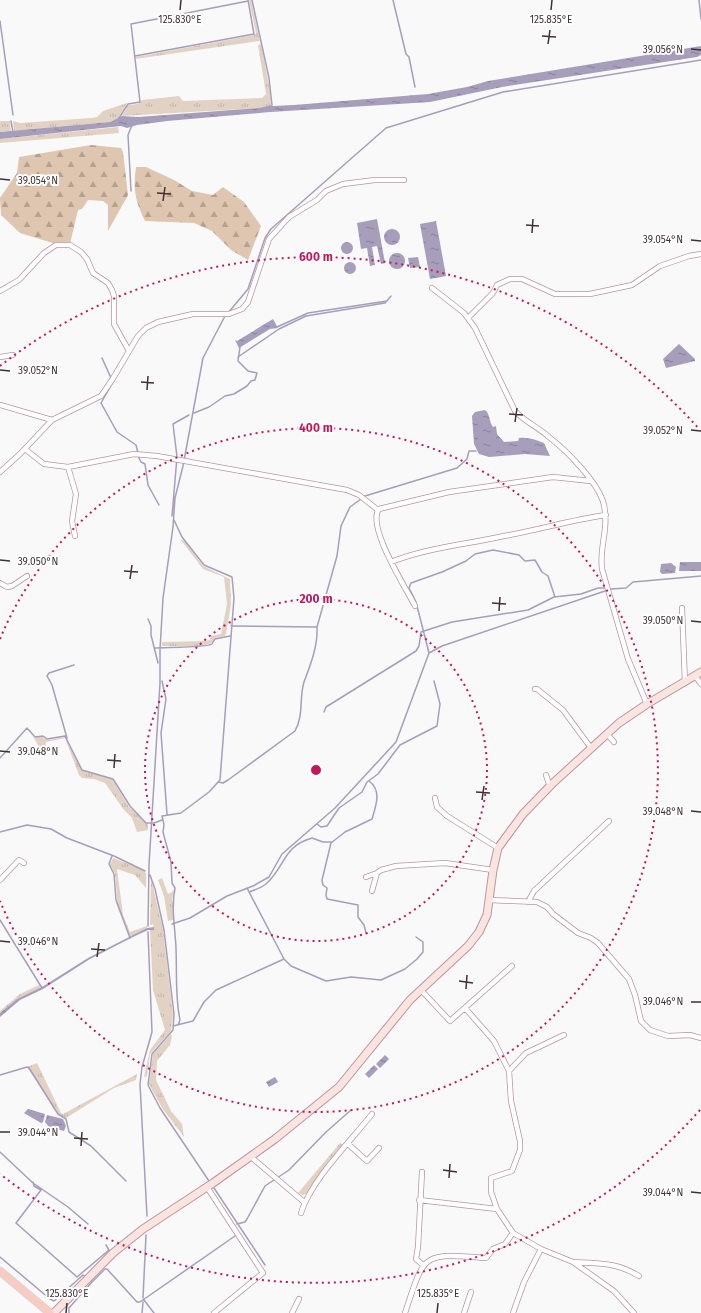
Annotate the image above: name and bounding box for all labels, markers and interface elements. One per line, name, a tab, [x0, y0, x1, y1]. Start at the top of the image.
text: 125.830°E	[158, 14, 202, 26]
text: 125.835°E	[530, 14, 572, 26]
text: 39.056°N	[643, 44, 683, 56]
text: 39.054°N	[18, 175, 58, 187]
text: 39.054°N	[643, 234, 683, 246]
text: 600 m	[299, 250, 333, 264]
text: 39.052°N	[18, 365, 58, 377]
text: 400 m	[299, 421, 333, 435]
text: 39.052°N	[643, 425, 683, 437]
text: 39.050°N	[18, 556, 58, 568]
text: 200 m	[299, 592, 333, 606]
text: 39.050°N	[643, 615, 683, 627]
text: 39.048°N	[18, 746, 58, 758]
centre of rings	[309, 763, 323, 777]
text: 39.048°N	[643, 806, 683, 818]
text: 39.046°N	[18, 936, 58, 948]
text: 39.046°N	[643, 996, 683, 1008]
text: 39.044°N	[18, 1127, 58, 1139]
text: 39.044°N	[643, 1187, 683, 1199]
text: 125.830°E	[45, 1288, 89, 1300]
text: 125.835°E	[417, 1288, 459, 1300]

